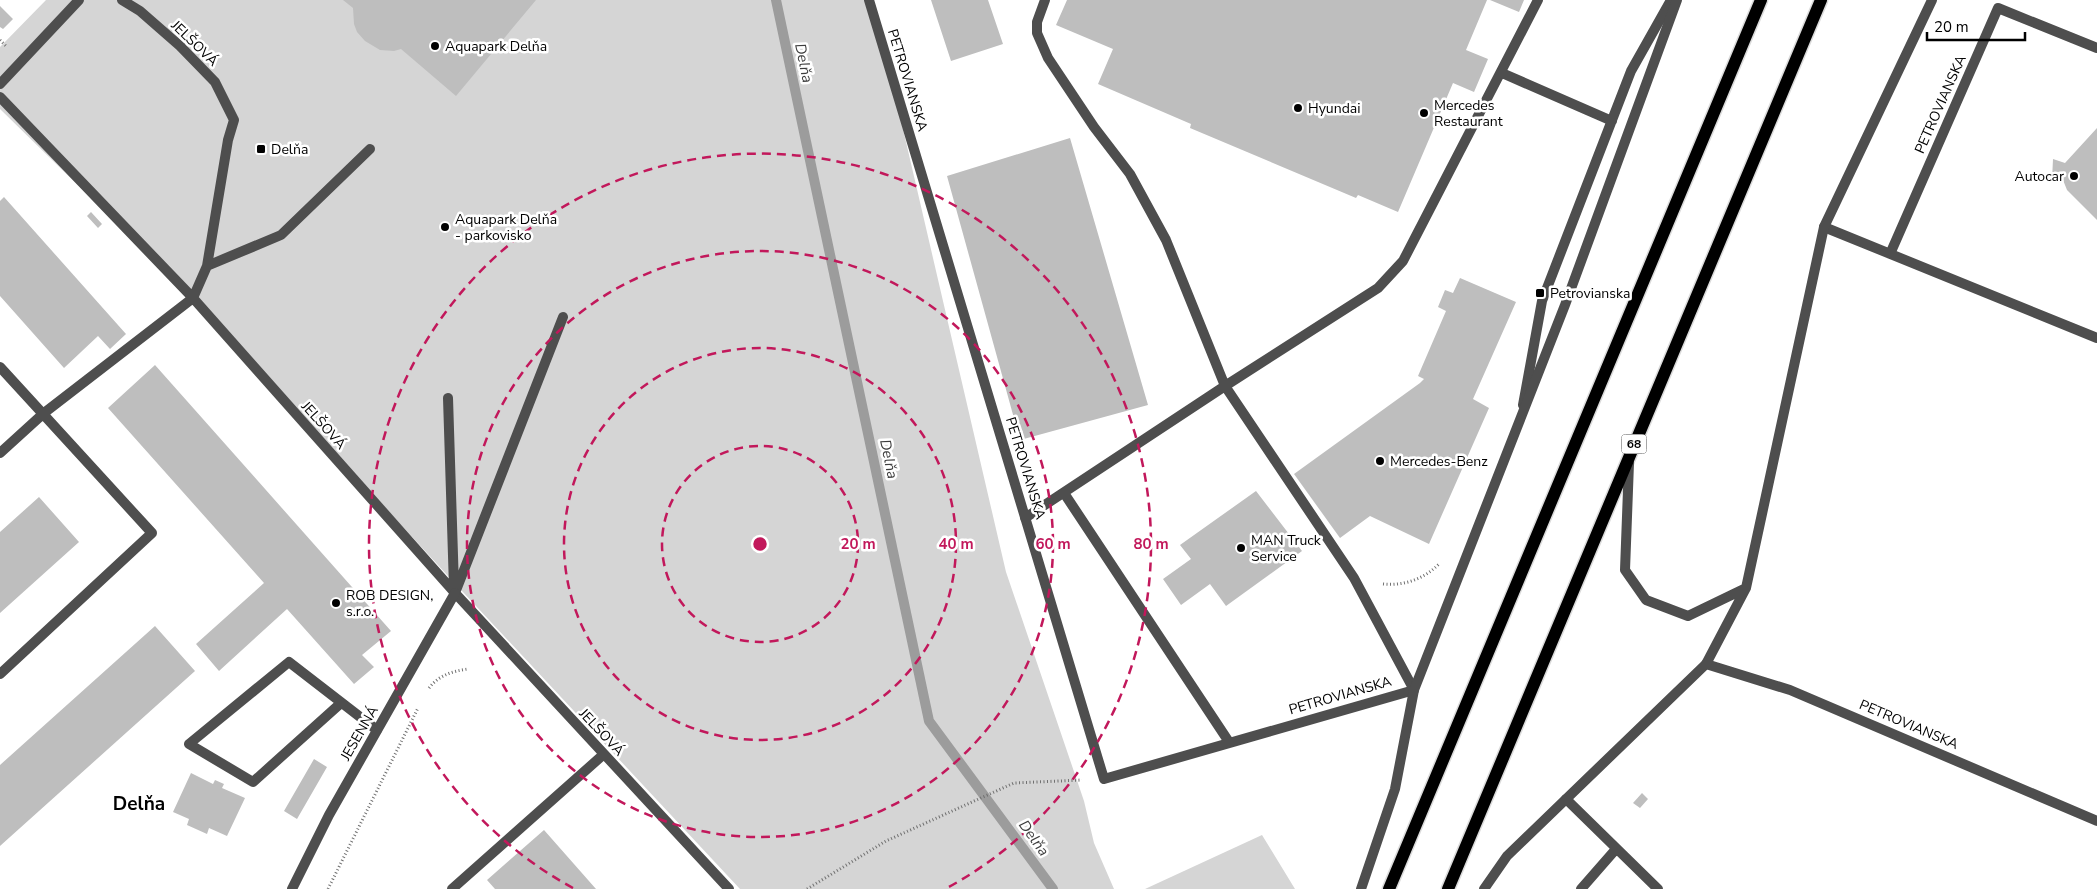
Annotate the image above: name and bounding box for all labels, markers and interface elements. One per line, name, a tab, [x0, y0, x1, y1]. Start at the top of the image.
scale bar	[1927, 10, 2024, 42]
street label: JELŠOVÁ	[166, 16, 222, 70]
text: 20 m	[1934, 17, 1969, 37]
street label: PETROVIANSKA	[883, 27, 932, 134]
place label: Aquapark Delňa	[445, 37, 547, 56]
marker: Aquapark Delňa	[429, 40, 441, 52]
water label: Delňa	[790, 41, 818, 85]
street label: PETROVIANSKA	[1910, 52, 1971, 157]
place label: Mercedes Restaurant	[1434, 96, 1503, 131]
place label: Hyundai	[1308, 99, 1361, 118]
marker: Hyundai	[1292, 102, 1304, 114]
marker: Mercedes Restaurant	[1418, 107, 1430, 119]
place label: Delňa	[271, 140, 308, 159]
marker: Delňa	[255, 143, 267, 155]
place label: Autocar	[2014, 167, 2064, 186]
marker: Autocar	[2068, 170, 2080, 182]
place label: Aquapark Delňa - parkovisko	[455, 210, 557, 245]
marker: Aquapark Delňa - parkovisko	[439, 221, 451, 233]
place label: Petrovianska	[1550, 284, 1630, 303]
marker: Petrovianska	[1534, 287, 1546, 299]
street label: JELŠOVÁ	[296, 397, 350, 453]
street label: PETROVIANSKA	[1001, 415, 1050, 522]
road number: 68	[1622, 434, 1646, 454]
water label: Delňa	[875, 437, 903, 481]
place label: Mercedes-Benz	[1390, 452, 1488, 471]
marker: Mercedes-Benz	[1374, 455, 1386, 467]
place label: MAN Truck Service	[1251, 531, 1322, 566]
text: 20 m	[840, 534, 876, 554]
text: 40 m	[938, 534, 974, 554]
text: 60 m	[1035, 534, 1071, 554]
text: 80 m	[1133, 534, 1169, 554]
centre of rings	[751, 535, 769, 553]
marker: MAN Truck Service	[1235, 542, 1247, 554]
place label: ROB DESIGN, s.r.o.	[346, 586, 433, 621]
marker: ROB DESIGN, s.r.o.	[330, 597, 342, 609]
street label: PETROVIANSKA	[1287, 672, 1394, 719]
street label: PETROVIANSKA	[1856, 695, 1961, 754]
street label: JESENNÁ	[336, 702, 383, 765]
street label: JELŠOVÁ	[574, 704, 628, 760]
district label: Delňa	[113, 791, 165, 817]
water label: Delňa	[1014, 816, 1054, 860]

